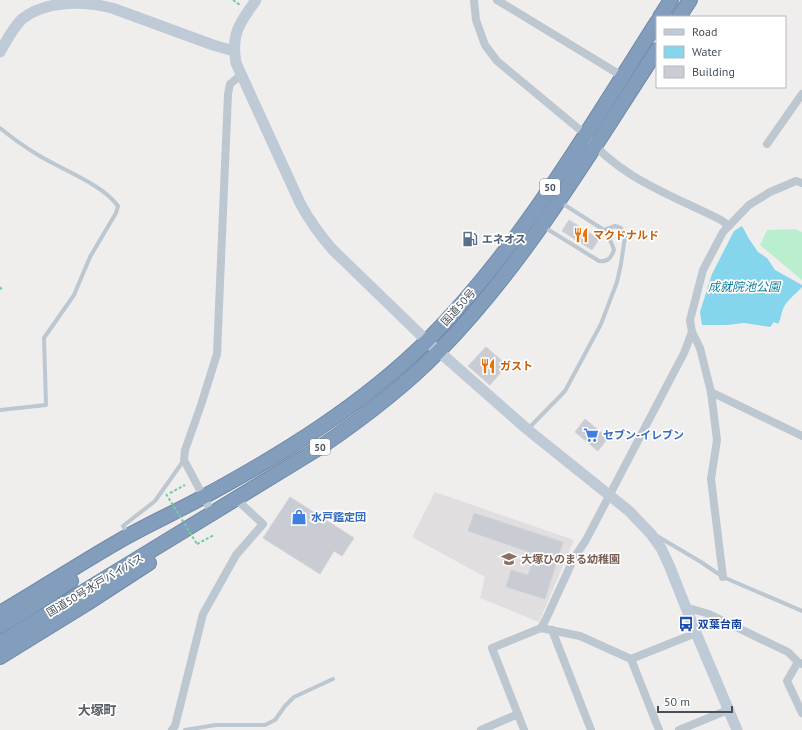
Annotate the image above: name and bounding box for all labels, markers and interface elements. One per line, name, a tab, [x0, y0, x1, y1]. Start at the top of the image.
legend	[656, 16, 786, 88]
text: Road	[692, 24, 717, 39]
text: Water	[692, 44, 722, 59]
text: Building	[692, 64, 735, 79]
road number: 50	[540, 179, 560, 195]
restaurant icon: マクドナルド	[572, 226, 590, 244]
place label: マクドナルド	[593, 228, 659, 242]
fuel station icon: エネオス	[461, 230, 479, 248]
place label: エネオス	[482, 232, 526, 246]
water label: 成就院池公園	[708, 279, 782, 294]
street label: 国道50号	[438, 286, 478, 328]
restaurant icon: ガスト	[479, 357, 497, 375]
place label: ガスト	[500, 359, 533, 373]
supermarket icon: セブン-イレブン	[582, 426, 600, 444]
place label: セブン-イレブン	[603, 428, 684, 442]
road number: 50	[310, 439, 330, 455]
shop icon: 水戸鑑定団	[290, 508, 308, 526]
place label: 水戸鑑定団	[311, 510, 366, 524]
street label: 国道50号水戸バイパス	[44, 550, 146, 620]
school or university icon: 大塚ひのまる幼稚園	[500, 550, 518, 568]
place label: 大塚ひのまる幼稚園	[521, 552, 620, 566]
bus stop icon: 双葉台南	[677, 615, 695, 633]
place label: 双葉台南	[698, 617, 742, 631]
scale bar	[658, 688, 732, 714]
text: 50 m	[664, 694, 690, 709]
district label: 大塚町	[77, 702, 117, 719]

